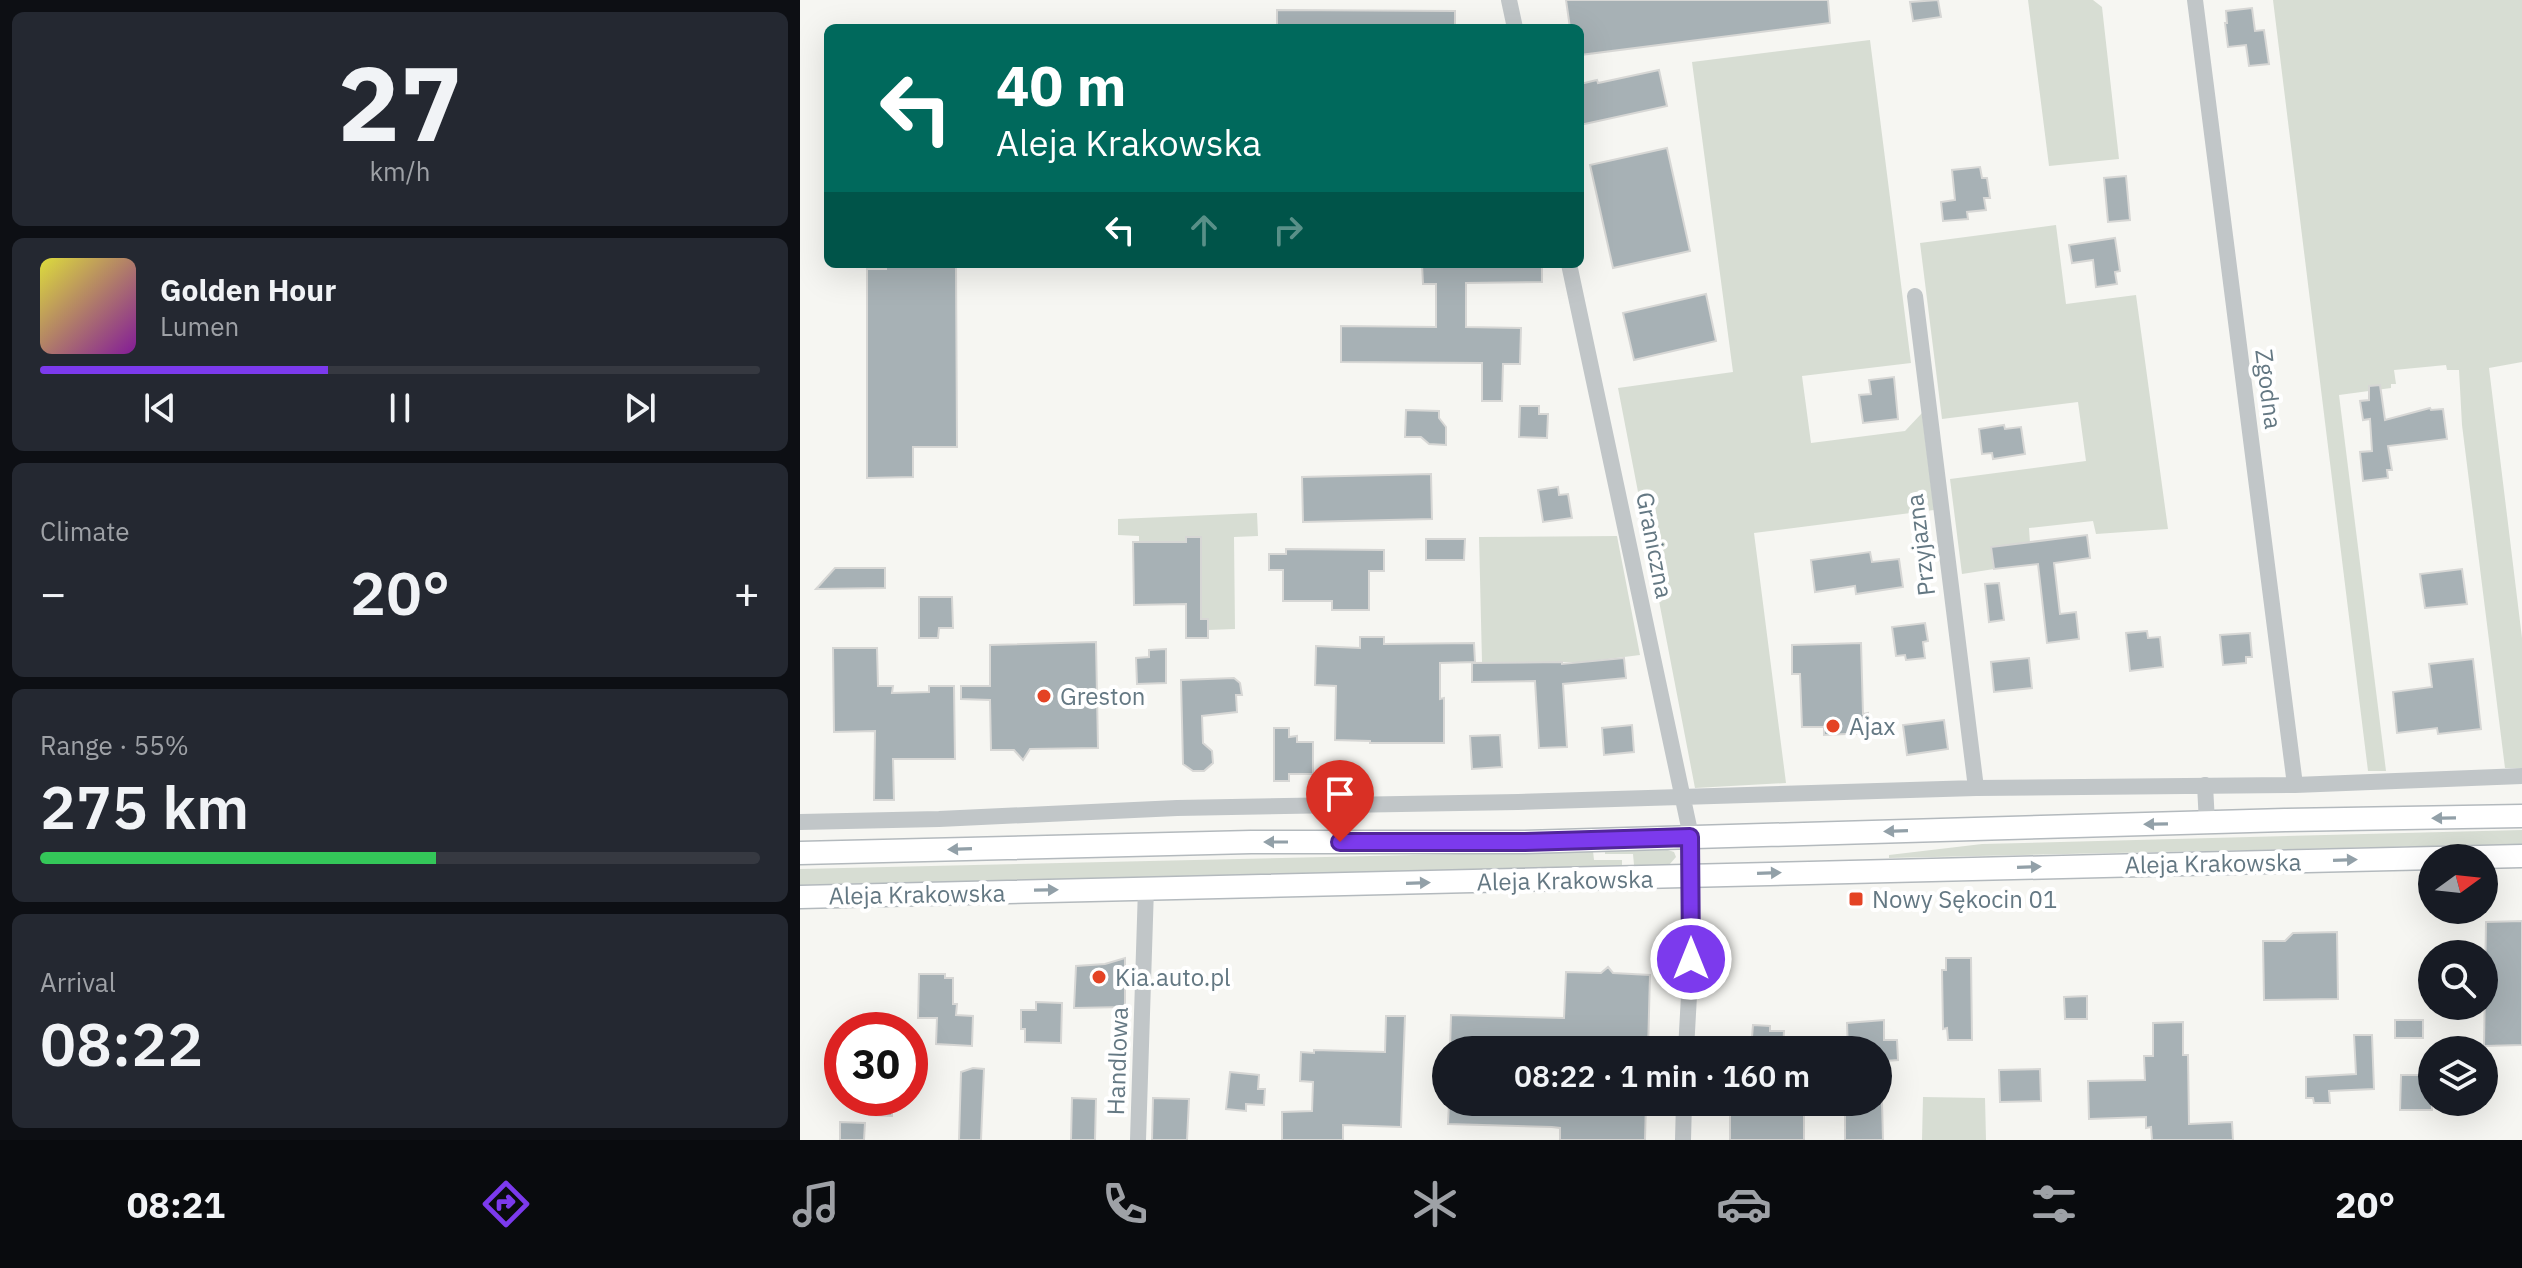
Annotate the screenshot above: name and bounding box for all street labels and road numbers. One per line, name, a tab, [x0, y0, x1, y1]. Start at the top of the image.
street label: Zgodna	[2248, 347, 2290, 431]
street label: Graniczna	[1629, 489, 1681, 601]
street label: Przyjazna	[1898, 492, 1942, 598]
street label: Aleja Krakowska	[2124, 845, 2302, 881]
street label: Aleja Krakowska	[1476, 862, 1654, 898]
street label: Aleja Krakowska	[828, 876, 1006, 912]
street label: Handlowa	[1099, 1006, 1135, 1116]

